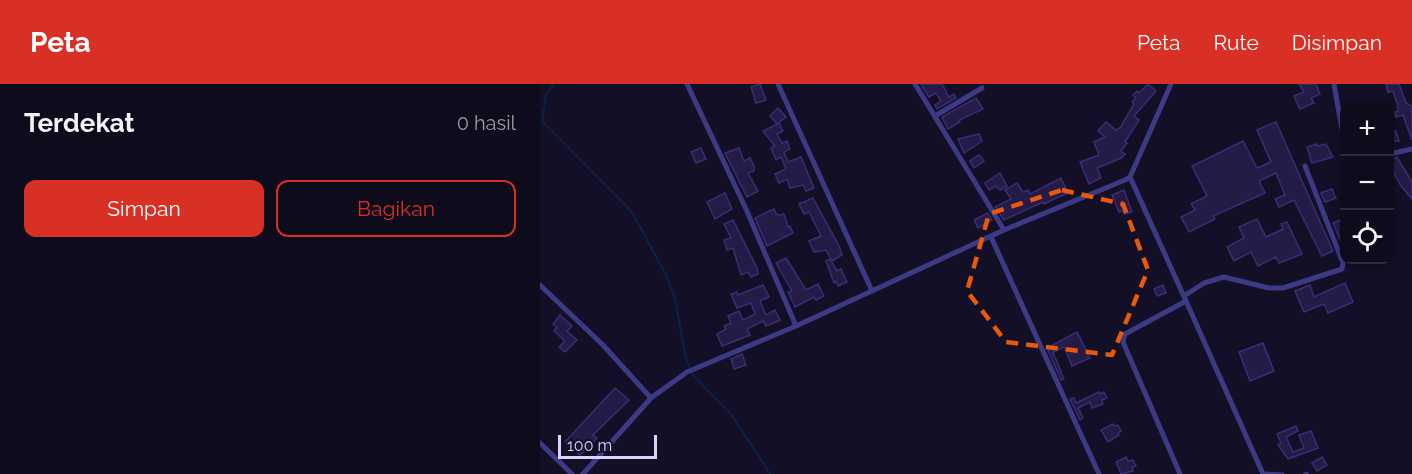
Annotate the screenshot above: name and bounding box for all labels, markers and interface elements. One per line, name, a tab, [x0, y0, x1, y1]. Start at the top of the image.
text: Peta	[30, 26, 91, 59]
text: Peta	[1137, 30, 1181, 55]
text: Rute	[1214, 30, 1259, 55]
text: Disimpan	[1292, 30, 1382, 55]
map controls	[1340, 102, 1394, 264]
button: +	[1340, 102, 1394, 156]
text: Terdekat	[24, 108, 135, 138]
text: 0 hasil	[457, 111, 516, 135]
button: −	[1340, 156, 1394, 210]
button: Simpan	[24, 180, 264, 237]
button: Bagikan	[276, 180, 516, 237]
button: locate	[1340, 210, 1394, 264]
scale bar	[558, 432, 657, 460]
text: 100 m	[567, 436, 612, 455]

